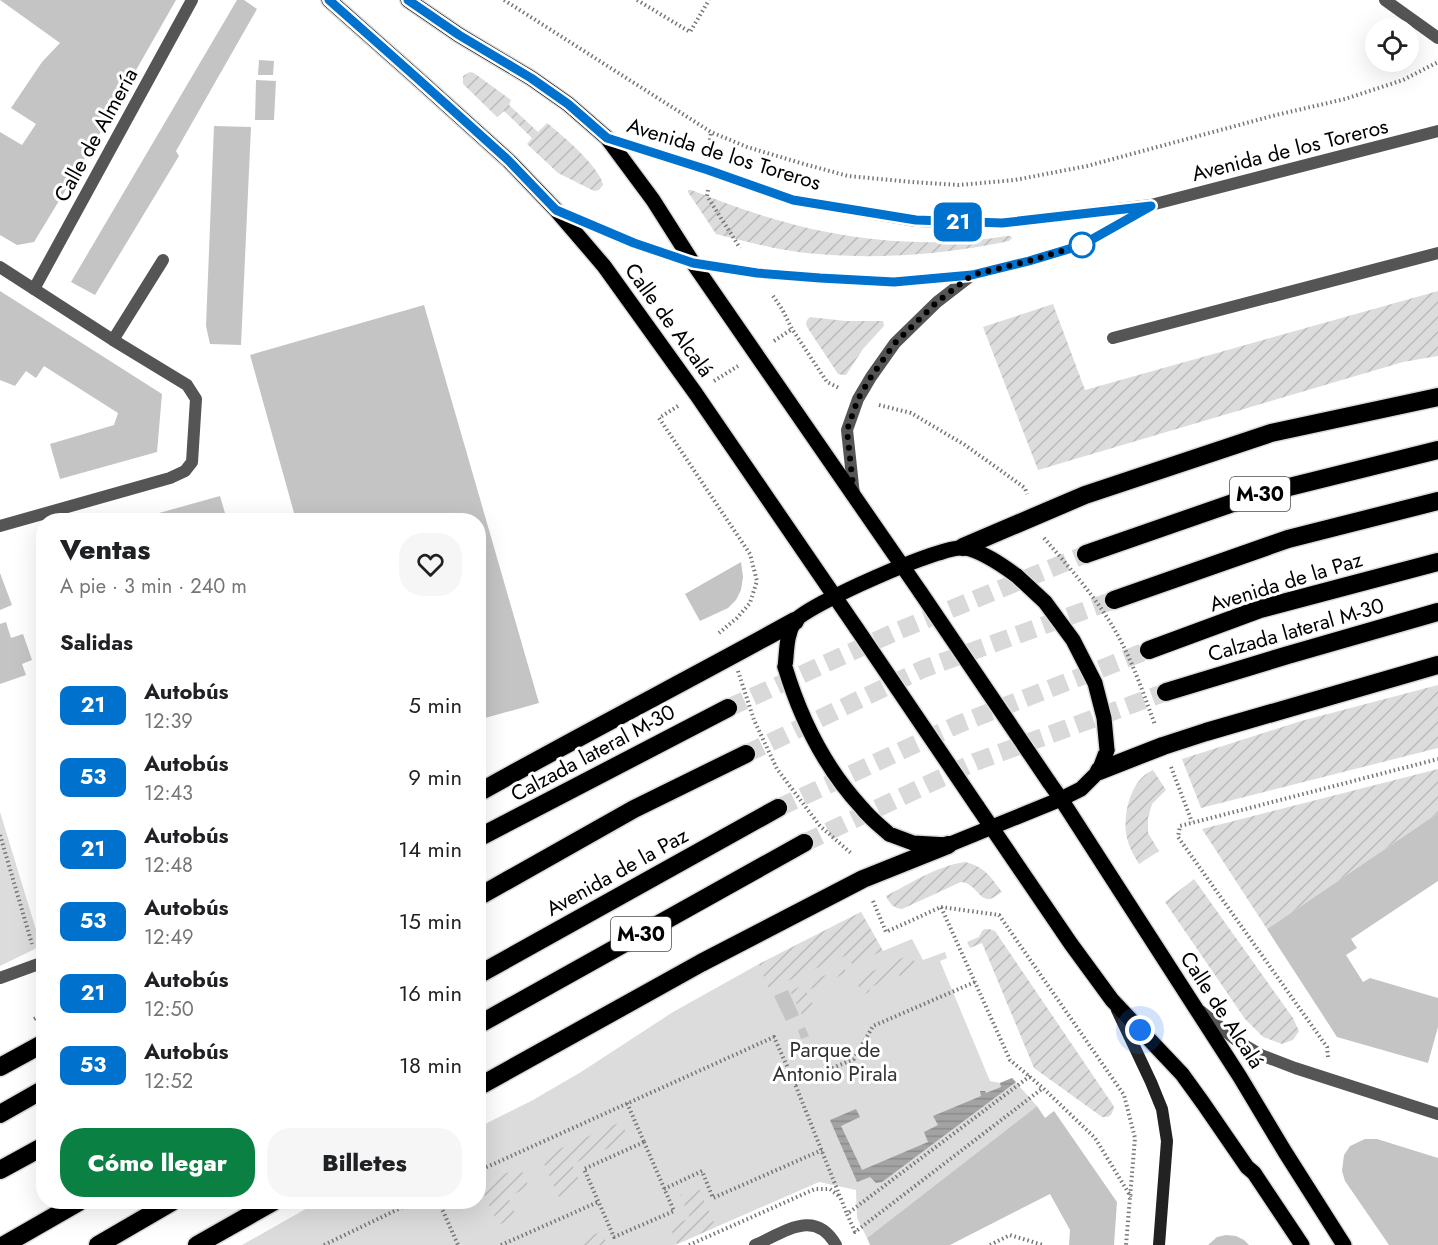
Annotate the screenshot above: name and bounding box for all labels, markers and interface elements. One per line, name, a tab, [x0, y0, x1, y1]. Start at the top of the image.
map controls	[1365, 18, 1419, 72]
button: locate	[1365, 18, 1419, 72]
street label: Calle de Almería	[47, 63, 145, 207]
street label: Avenida de los Toreros	[623, 110, 825, 198]
street label: Avenida de los Toreros	[1189, 111, 1391, 189]
line badge: 21	[931, 202, 985, 242]
text: 21	[946, 207, 970, 237]
unlabelled marker	[1069, 232, 1095, 258]
street label: Calle de Alcalá	[617, 257, 721, 383]
road number: M-30	[1230, 477, 1290, 511]
text: Ventas	[60, 529, 150, 570]
button: heart	[399, 533, 462, 596]
street label: Avenida de la Paz	[1206, 544, 1366, 619]
text: A pie · 3 min · 240 m	[60, 572, 247, 601]
street label: Calzada lateral M-30	[1204, 590, 1388, 670]
text: Salidas	[60, 626, 133, 658]
text: Autobús	[144, 675, 229, 707]
text: 5 min	[409, 689, 462, 721]
text: 21	[81, 690, 105, 720]
street label: Calzada lateral M-30	[506, 697, 680, 809]
text: 12:39	[144, 707, 193, 736]
text: Autobús	[144, 747, 229, 779]
text: 9 min	[408, 761, 462, 793]
text: 53	[80, 762, 106, 792]
text: 12:43	[144, 779, 193, 808]
text: Autobús	[144, 819, 229, 851]
street label: Avenida de la Paz	[540, 820, 694, 924]
text: 14 min	[398, 833, 462, 865]
text: 21	[81, 834, 105, 864]
text: 12:48	[144, 851, 193, 880]
text: Autobús	[144, 891, 229, 923]
text: 15 min	[399, 905, 462, 937]
text: 53	[80, 906, 106, 936]
road number: M-30	[611, 917, 671, 951]
text: 12:49	[144, 923, 194, 952]
street label: Calle de Alcalá	[1173, 946, 1271, 1074]
text: Autobús	[144, 963, 229, 995]
text: 16 min	[398, 977, 462, 1009]
text: 21	[81, 978, 105, 1008]
text: 12:50	[144, 995, 194, 1024]
your location	[1125, 1015, 1155, 1045]
text: Autobús	[144, 1035, 229, 1067]
park label: Parque de Antonio Pirala	[773, 1035, 897, 1089]
text: 18 min	[399, 1049, 462, 1081]
text: 53	[80, 1050, 106, 1080]
text: 12:52	[144, 1067, 193, 1096]
button: Cómo llegar	[60, 1128, 255, 1197]
button: Billetes	[267, 1128, 462, 1197]

